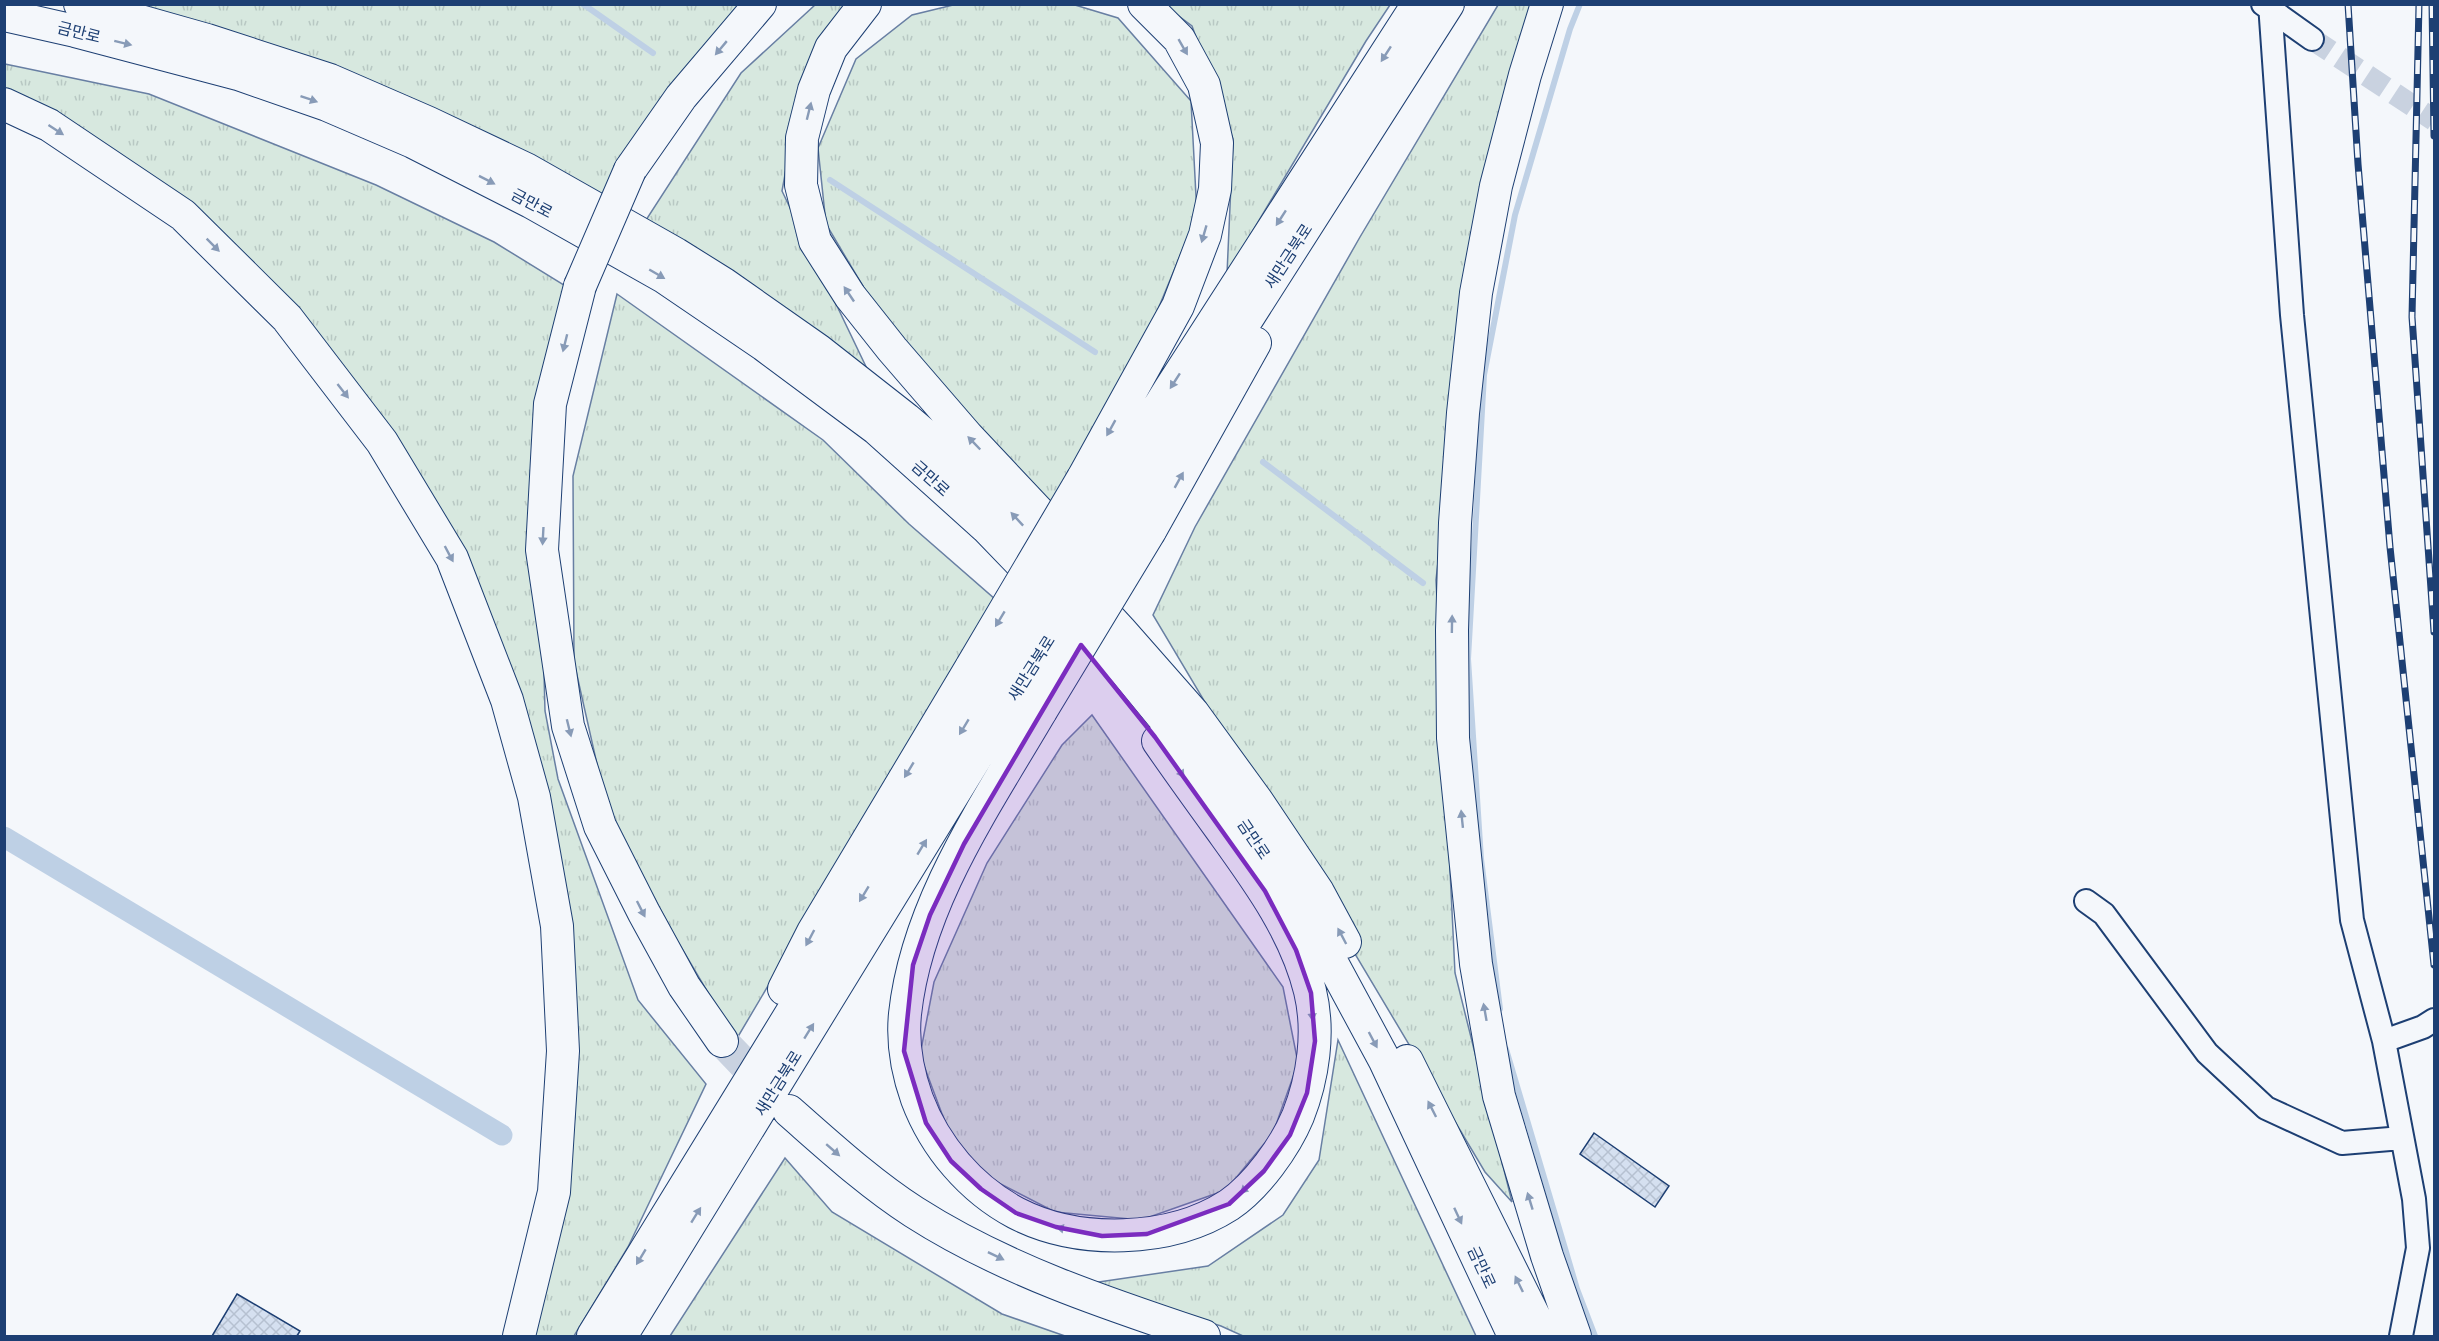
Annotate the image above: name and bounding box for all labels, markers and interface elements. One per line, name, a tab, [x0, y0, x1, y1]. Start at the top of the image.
street label: 금만로	[55, 18, 103, 47]
one-way arrow	[113, 39, 132, 49]
one-way arrow	[1178, 39, 1188, 56]
one-way arrow	[715, 40, 728, 56]
one-way arrow	[1381, 45, 1392, 62]
one-way arrow	[300, 95, 318, 105]
one-way arrow	[805, 102, 815, 120]
one-way arrow	[48, 125, 65, 136]
one-way arrow	[478, 175, 495, 184]
street label: 금만로	[508, 185, 556, 222]
one-way arrow	[1275, 209, 1286, 226]
street label: 새만금북로	[1260, 220, 1317, 292]
one-way arrow	[1199, 225, 1208, 243]
one-way arrow	[206, 238, 220, 252]
one-way arrow	[649, 268, 665, 279]
one-way arrow	[843, 286, 855, 302]
one-way arrow	[560, 333, 570, 352]
one-way arrow	[1169, 373, 1181, 389]
one-way arrow	[336, 383, 348, 398]
one-way arrow	[1106, 420, 1117, 436]
one-way arrow	[967, 436, 981, 451]
street label: 금만로	[908, 457, 954, 500]
one-way arrow	[1174, 471, 1184, 488]
one-way arrow	[1011, 512, 1024, 527]
one-way arrow	[538, 526, 547, 545]
one-way arrow	[444, 546, 454, 563]
one-way arrow	[994, 611, 1005, 627]
one-way arrow	[1447, 615, 1457, 634]
street label: 새만금북로	[1004, 632, 1059, 705]
one-way arrow	[565, 719, 575, 738]
one-way arrow	[959, 719, 970, 735]
one-way arrow	[904, 762, 915, 778]
one-way arrow	[1173, 762, 1185, 778]
one-way arrow	[1457, 809, 1467, 828]
street label: 금만로	[1233, 816, 1274, 863]
one-way arrow	[916, 839, 927, 855]
one-way arrow	[859, 886, 869, 903]
one-way arrow	[637, 900, 646, 917]
one-way arrow	[1337, 928, 1347, 945]
one-way arrow	[805, 930, 815, 947]
one-way arrow	[1307, 1002, 1317, 1021]
one-way arrow	[1480, 1003, 1489, 1022]
one-way arrow	[804, 1023, 815, 1039]
one-way arrow	[1369, 1032, 1378, 1049]
street label: 새만금북로	[751, 1047, 806, 1120]
one-way arrow	[1427, 1101, 1437, 1118]
one-way arrow	[825, 1143, 841, 1156]
one-way arrow	[1240, 1180, 1255, 1194]
one-way arrow	[1525, 1192, 1534, 1210]
one-way arrow	[691, 1207, 702, 1223]
one-way arrow	[1453, 1208, 1462, 1225]
one-way arrow	[1056, 1224, 1075, 1233]
street label: 금만로	[1464, 1243, 1500, 1291]
one-way arrow	[636, 1249, 647, 1265]
one-way arrow	[987, 1251, 1004, 1261]
one-way arrow	[1515, 1275, 1524, 1292]

